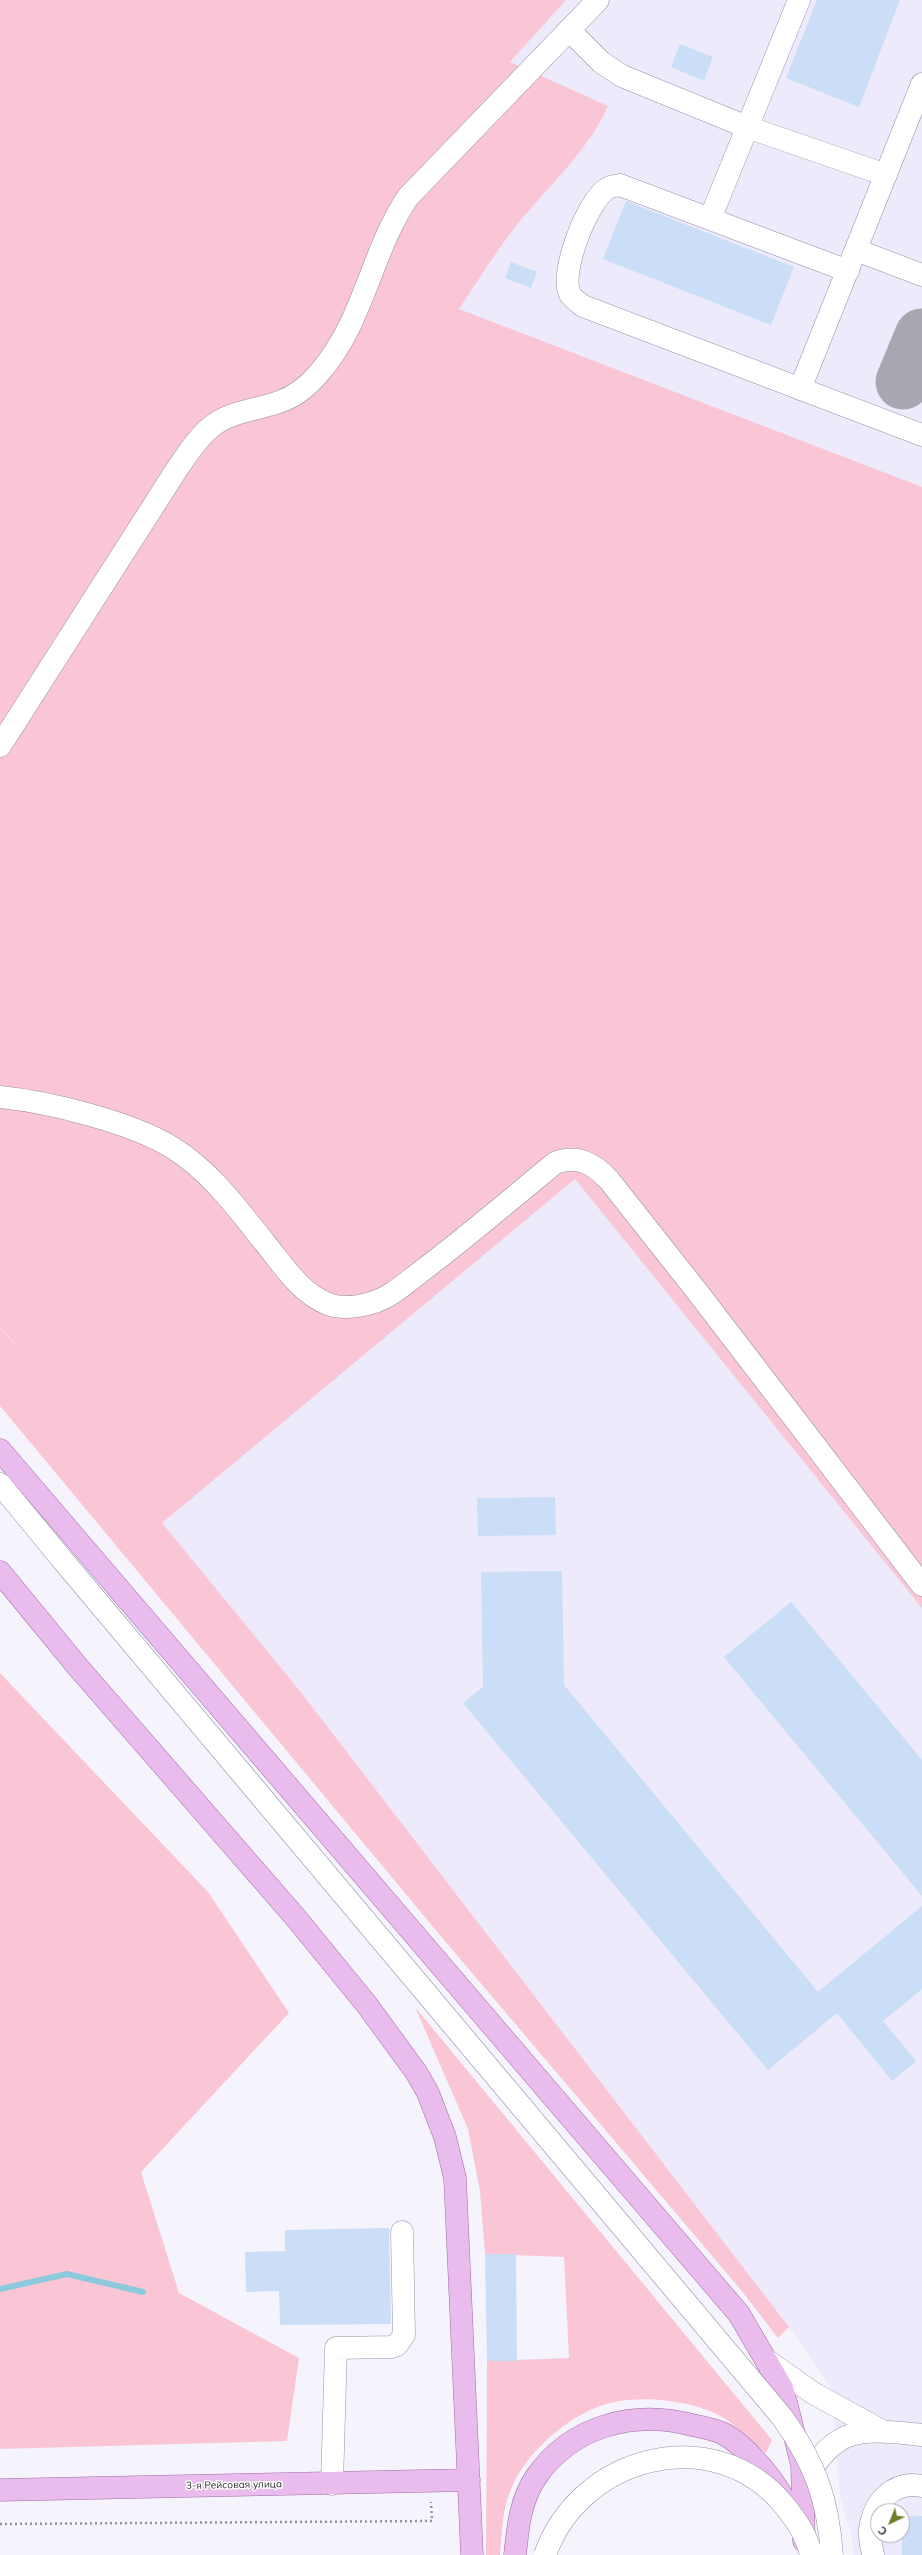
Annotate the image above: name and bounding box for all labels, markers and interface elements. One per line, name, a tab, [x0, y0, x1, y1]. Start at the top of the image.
street label: 3-я Рейсовая улица	[186, 2478, 282, 2492]
north arrow	[870, 2503, 910, 2543]
text: С	[875, 2523, 890, 2539]

